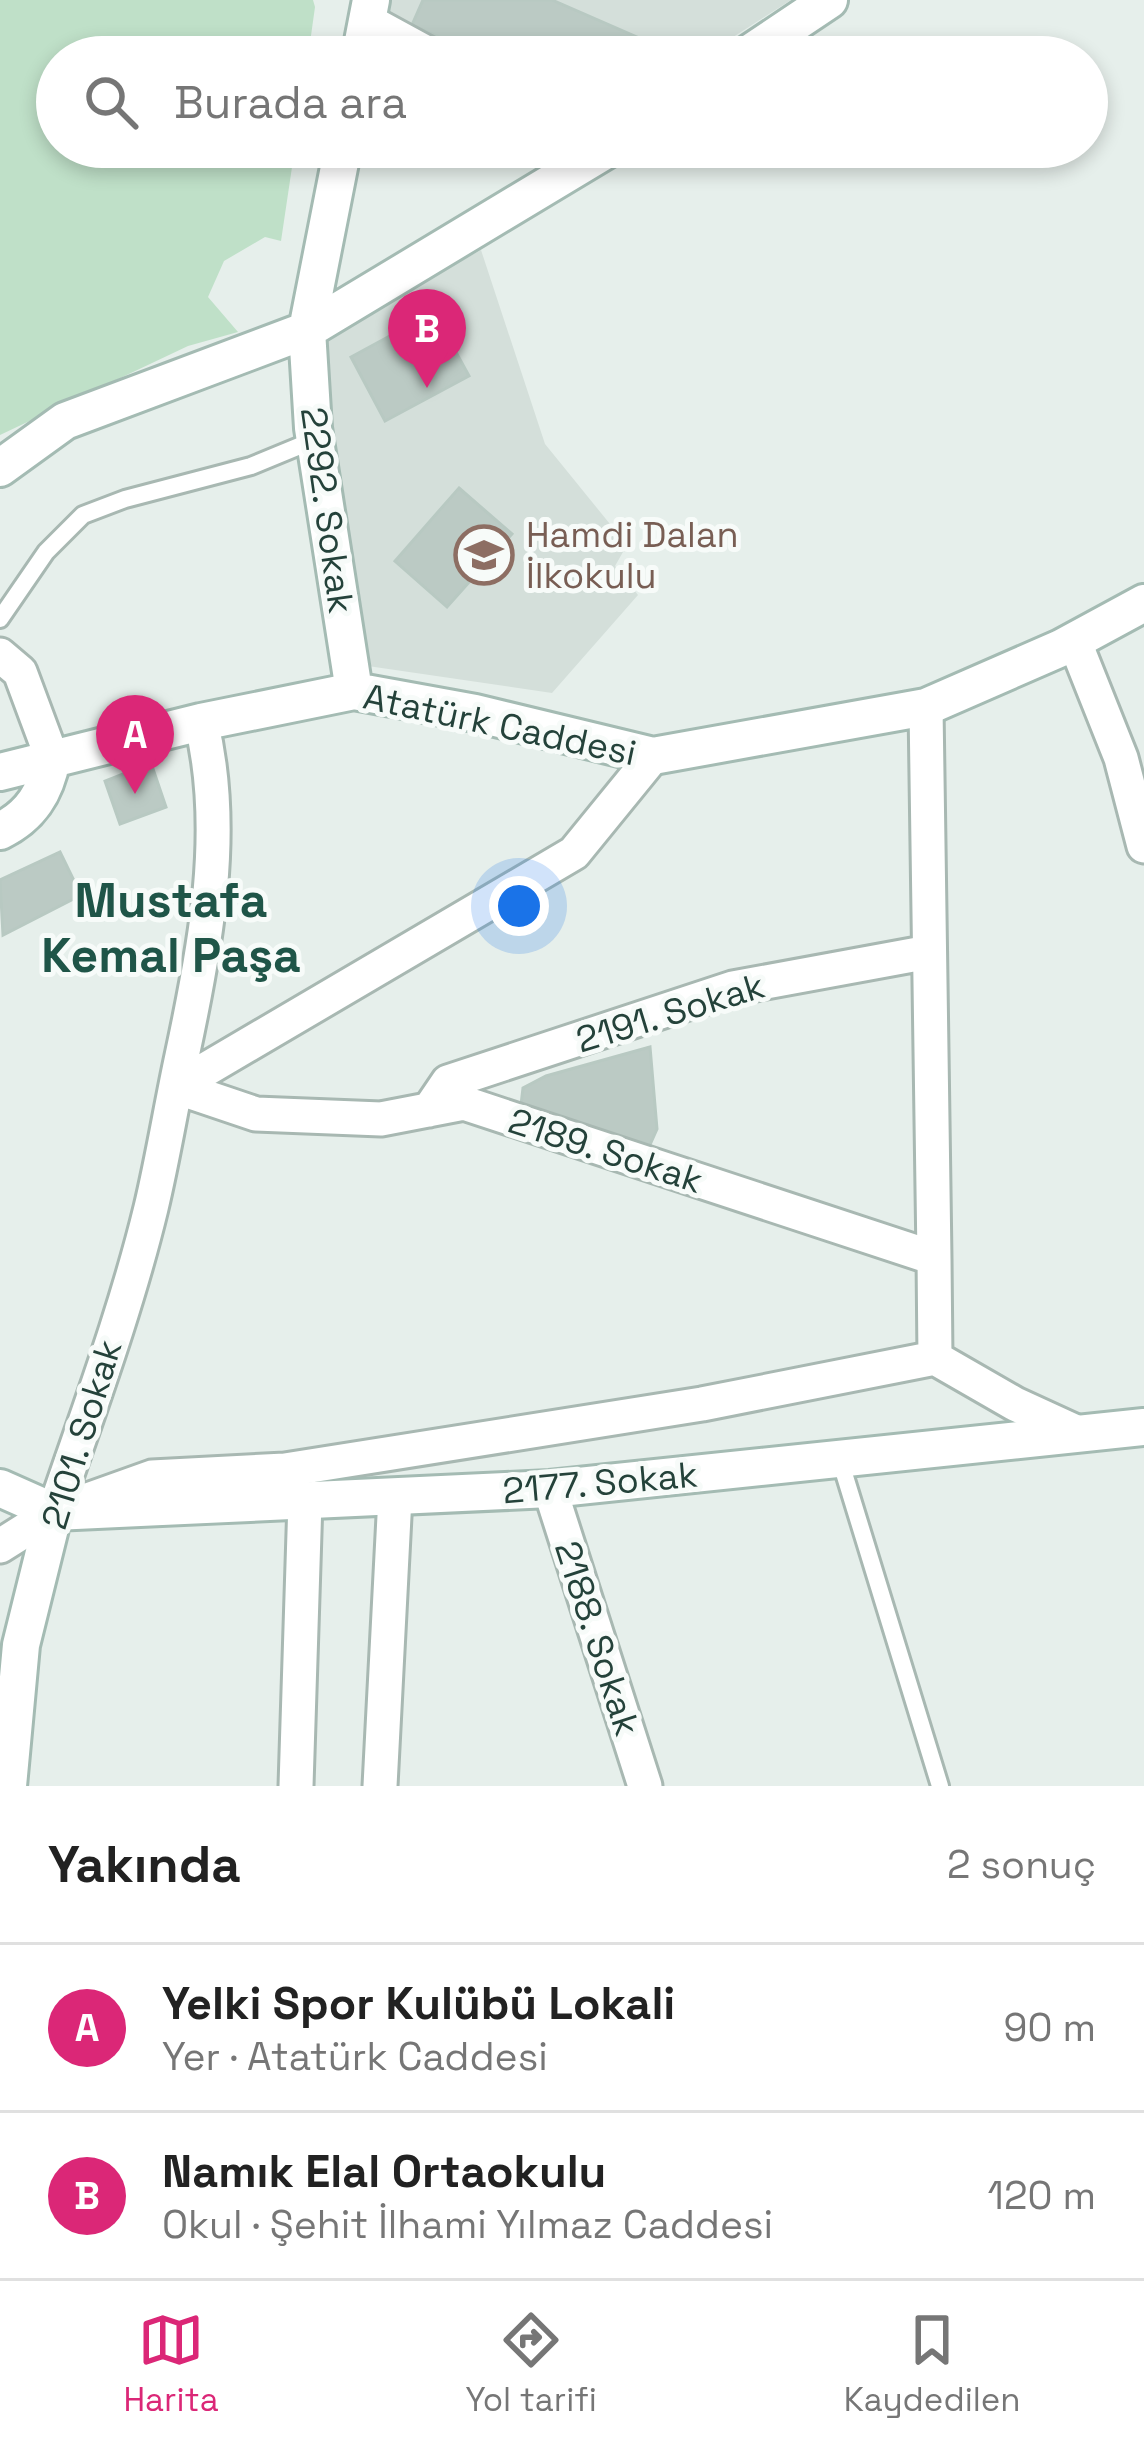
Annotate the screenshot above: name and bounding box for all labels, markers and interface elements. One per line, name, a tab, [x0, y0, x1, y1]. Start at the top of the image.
search box	[36, 36, 1108, 168]
icon: search	[78, 69, 144, 135]
text: Burada ara	[174, 74, 407, 131]
pin: B	[388, 289, 466, 388]
street label: 2292. Sokak	[290, 404, 364, 616]
place label: Hamdi Dalan İlkokulu	[526, 512, 739, 599]
school or university icon: Hamdi Dalan İlkokulu	[453, 524, 515, 586]
street label: Atatürk Caddesi	[359, 674, 640, 776]
pin: A	[96, 695, 174, 794]
district label: Mustafa Kemal Paşa	[41, 870, 301, 986]
your location	[489, 876, 549, 936]
street label: 2191. Sokak	[571, 963, 770, 1063]
street label: 2189. Sokak	[503, 1098, 709, 1204]
street label: 2101. Sokak	[31, 1334, 133, 1534]
street label: 2177. Sokak	[501, 1452, 699, 1514]
street label: 2188. Sokak	[544, 1535, 650, 1742]
text: Yakında	[48, 1832, 241, 1897]
text: 2 sonuç	[947, 1840, 1096, 1889]
text: Yelki Spor Kulübü Lokali	[162, 1975, 675, 2032]
text: A	[75, 2003, 99, 2052]
text: 90 m	[1004, 2003, 1096, 2052]
text: Yer · Atatürk Caddesi	[162, 2032, 548, 2081]
text: Namık Elal Ortaokulu	[162, 2143, 606, 2200]
text: B	[74, 2171, 100, 2220]
text: 120 m	[988, 2171, 1096, 2220]
text: Okul · Şehit İlhami Yılmaz Caddesi	[162, 2200, 773, 2249]
tab: Harita	[123, 2307, 219, 2421]
tab: Yol tarifi	[465, 2307, 597, 2421]
tab: Kaydedilen	[844, 2307, 1021, 2421]

